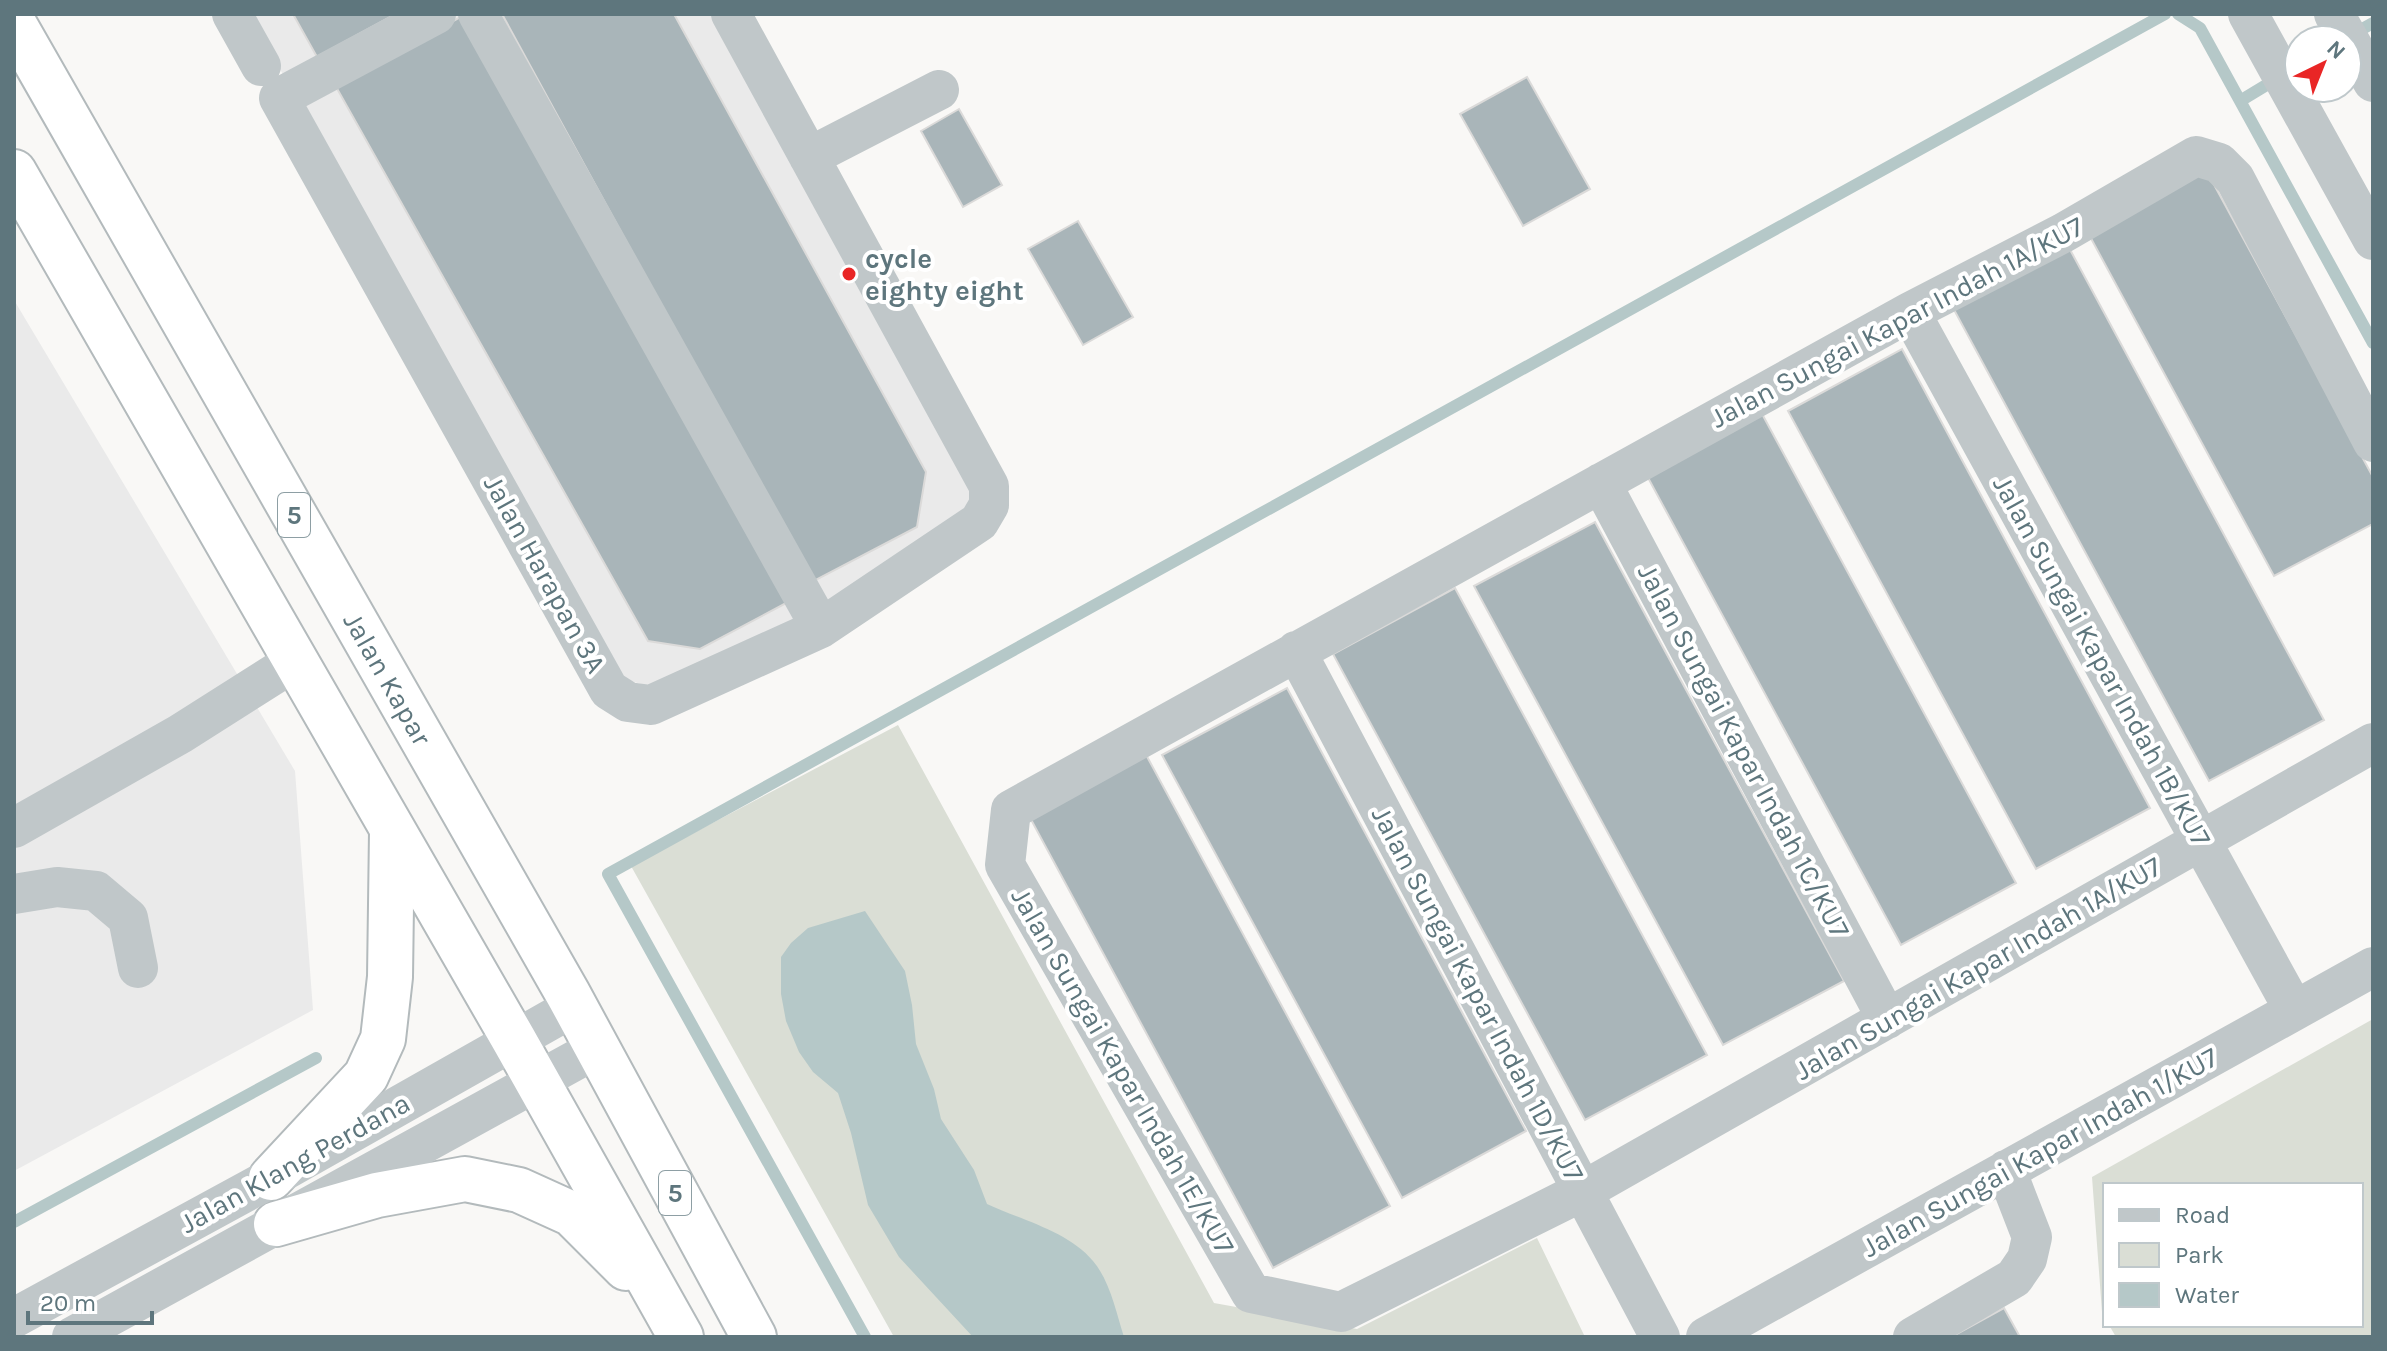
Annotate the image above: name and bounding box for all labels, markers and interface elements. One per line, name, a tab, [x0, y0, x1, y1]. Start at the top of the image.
north arrow	[2283, 24, 2363, 104]
text: N	[2321, 35, 2351, 65]
street label: Jalan Sungai Kapar Indah 1A/KU7	[1705, 209, 2089, 435]
place label: cycle eighty eight	[865, 242, 1024, 307]
marker: cycle eighty eight	[840, 265, 858, 283]
street label: Jalan Harapan 3A	[477, 469, 613, 679]
street label: Jalan Sungai Kapar Indah 1B/KU7	[1986, 470, 2218, 852]
road number: 5	[278, 493, 310, 537]
street label: Jalan Sungai Kapar Indah 1C/KU7	[1631, 558, 1857, 944]
street label: Jalan Kapar	[337, 606, 439, 752]
street label: Jalan Sungai Kapar Indah 1D/KU7	[1365, 801, 1591, 1187]
street label: Jalan Sungai Kapar Indah 1A/KU7	[1789, 849, 2167, 1087]
street label: Jalan Sungai Kapar Indah 1E/KU7	[1004, 882, 1242, 1260]
street label: Jalan Sungai Kapar Indah 1/KU7	[1856, 1040, 2224, 1264]
street label: Jalan Klang Perdana	[174, 1086, 416, 1240]
road number: 5	[659, 1171, 691, 1215]
legend	[2103, 1183, 2363, 1327]
text: Road	[2175, 1201, 2230, 1229]
text: Park	[2175, 1241, 2224, 1269]
scale bar	[28, 1275, 152, 1325]
text: Water	[2175, 1281, 2239, 1309]
text: 20 m	[40, 1289, 96, 1317]

